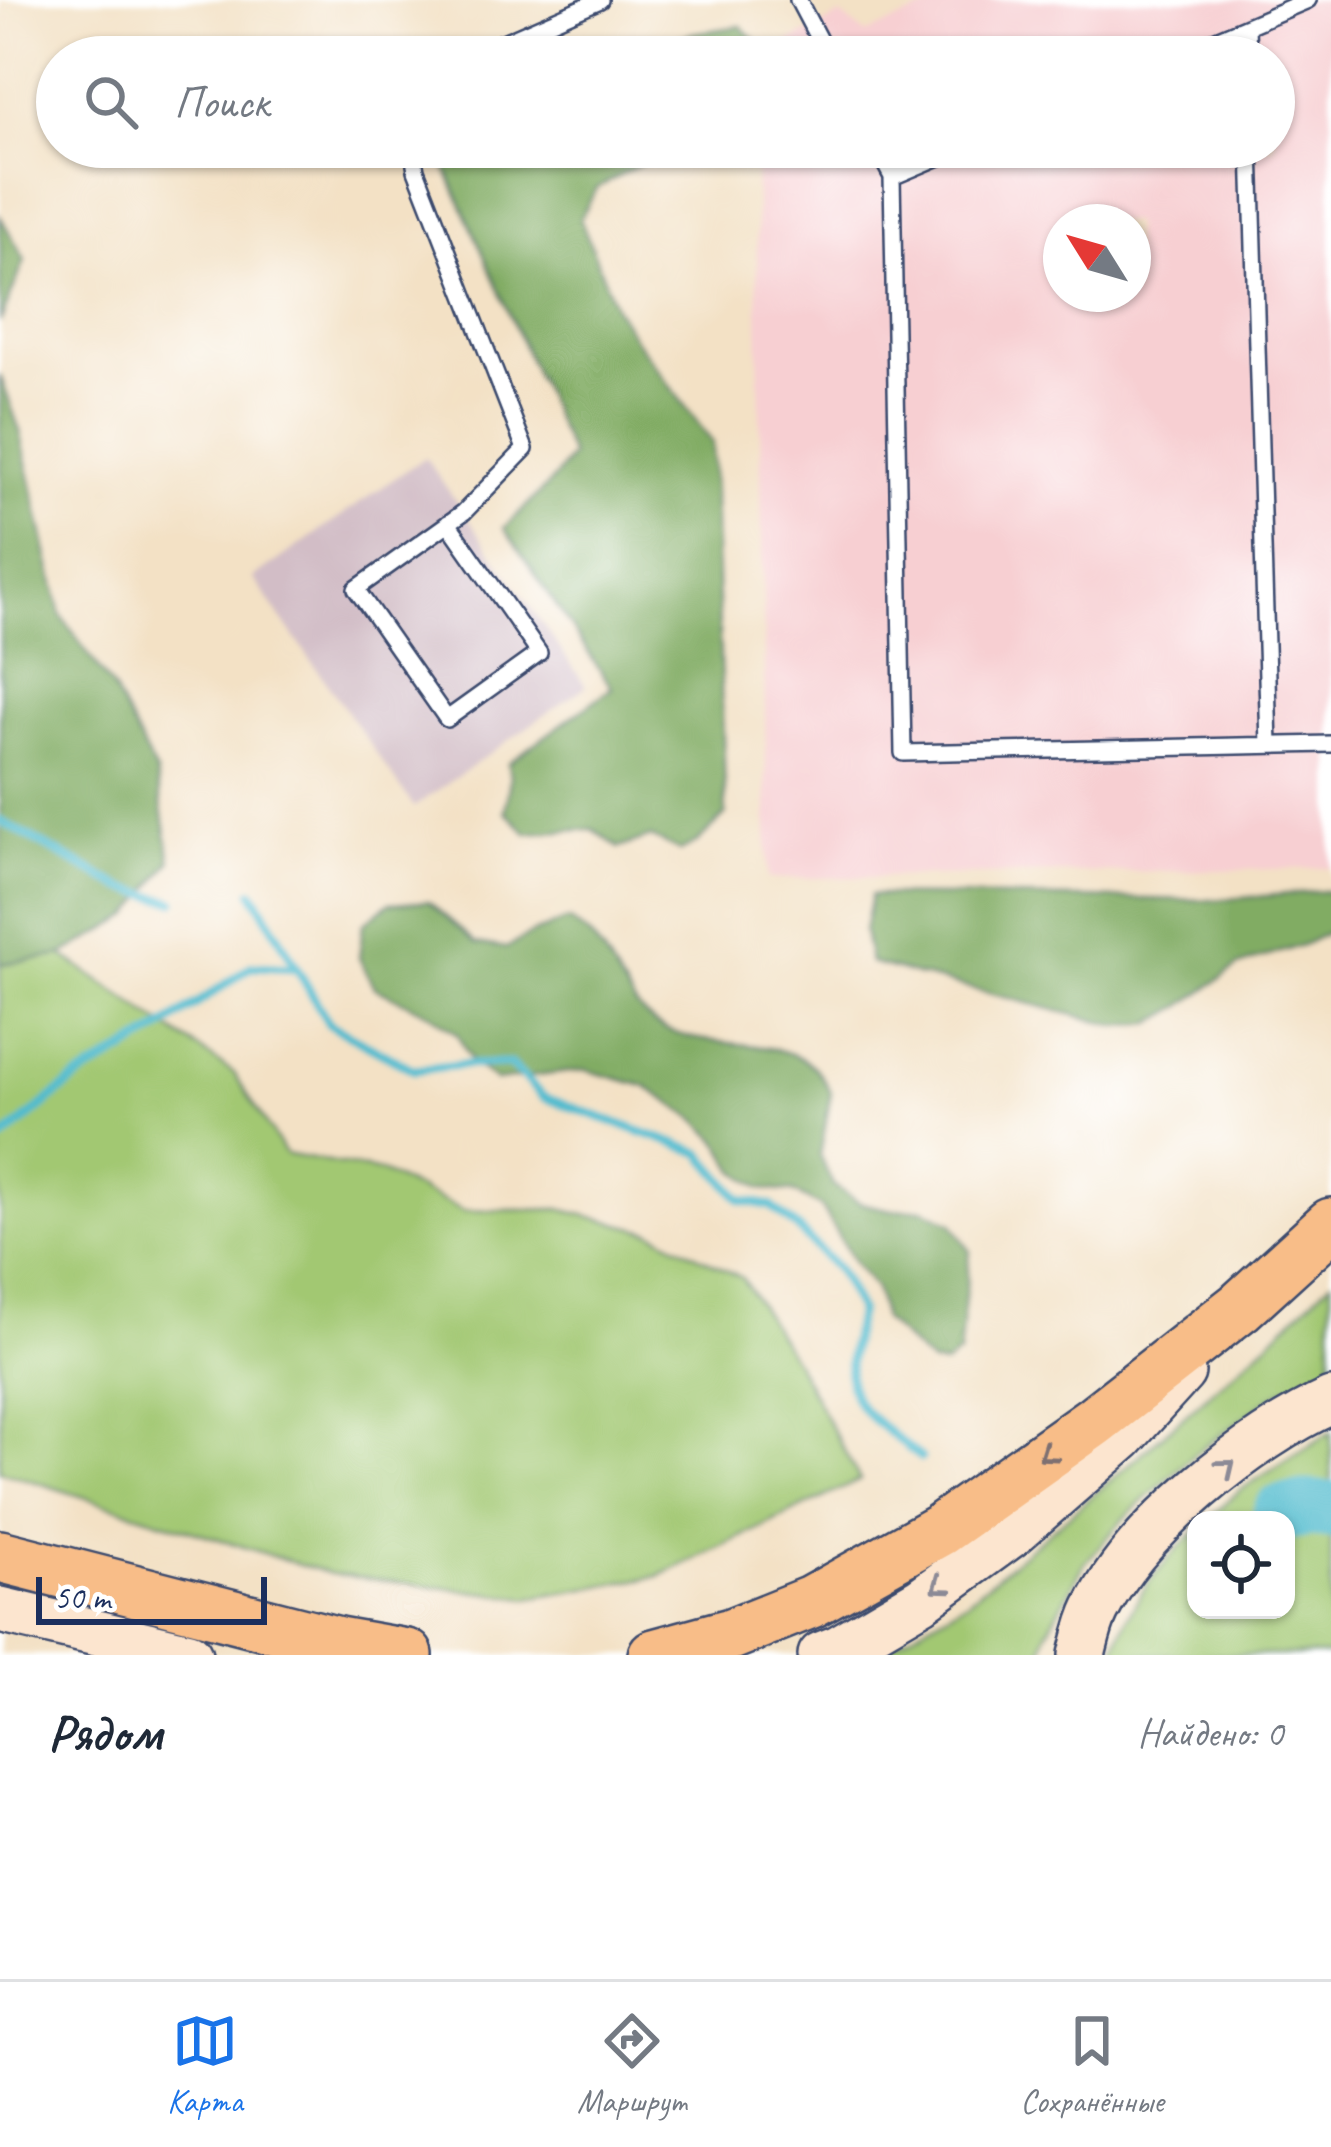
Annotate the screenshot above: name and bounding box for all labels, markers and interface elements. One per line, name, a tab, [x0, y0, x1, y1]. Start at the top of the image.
search box	[36, 36, 1295, 168]
icon: search	[78, 69, 144, 135]
text: Поиск	[174, 74, 269, 131]
north arrow	[1043, 204, 1151, 312]
one-way arrow	[1038, 1440, 1060, 1462]
one-way arrow	[1213, 1460, 1235, 1481]
map controls	[1187, 1511, 1295, 1619]
button: locate	[1187, 1511, 1295, 1619]
scale bar	[36, 1571, 267, 1624]
one-way arrow	[932, 1572, 953, 1594]
text: 50 m	[54, 1577, 110, 1619]
text: Рядом	[48, 1701, 162, 1765]
text: Найдено: 0	[1138, 1709, 1283, 1758]
tab: Карта	[167, 2008, 243, 2122]
tab: Маршрут	[577, 2008, 686, 2122]
tab: Сохранённые	[1020, 2008, 1164, 2122]

